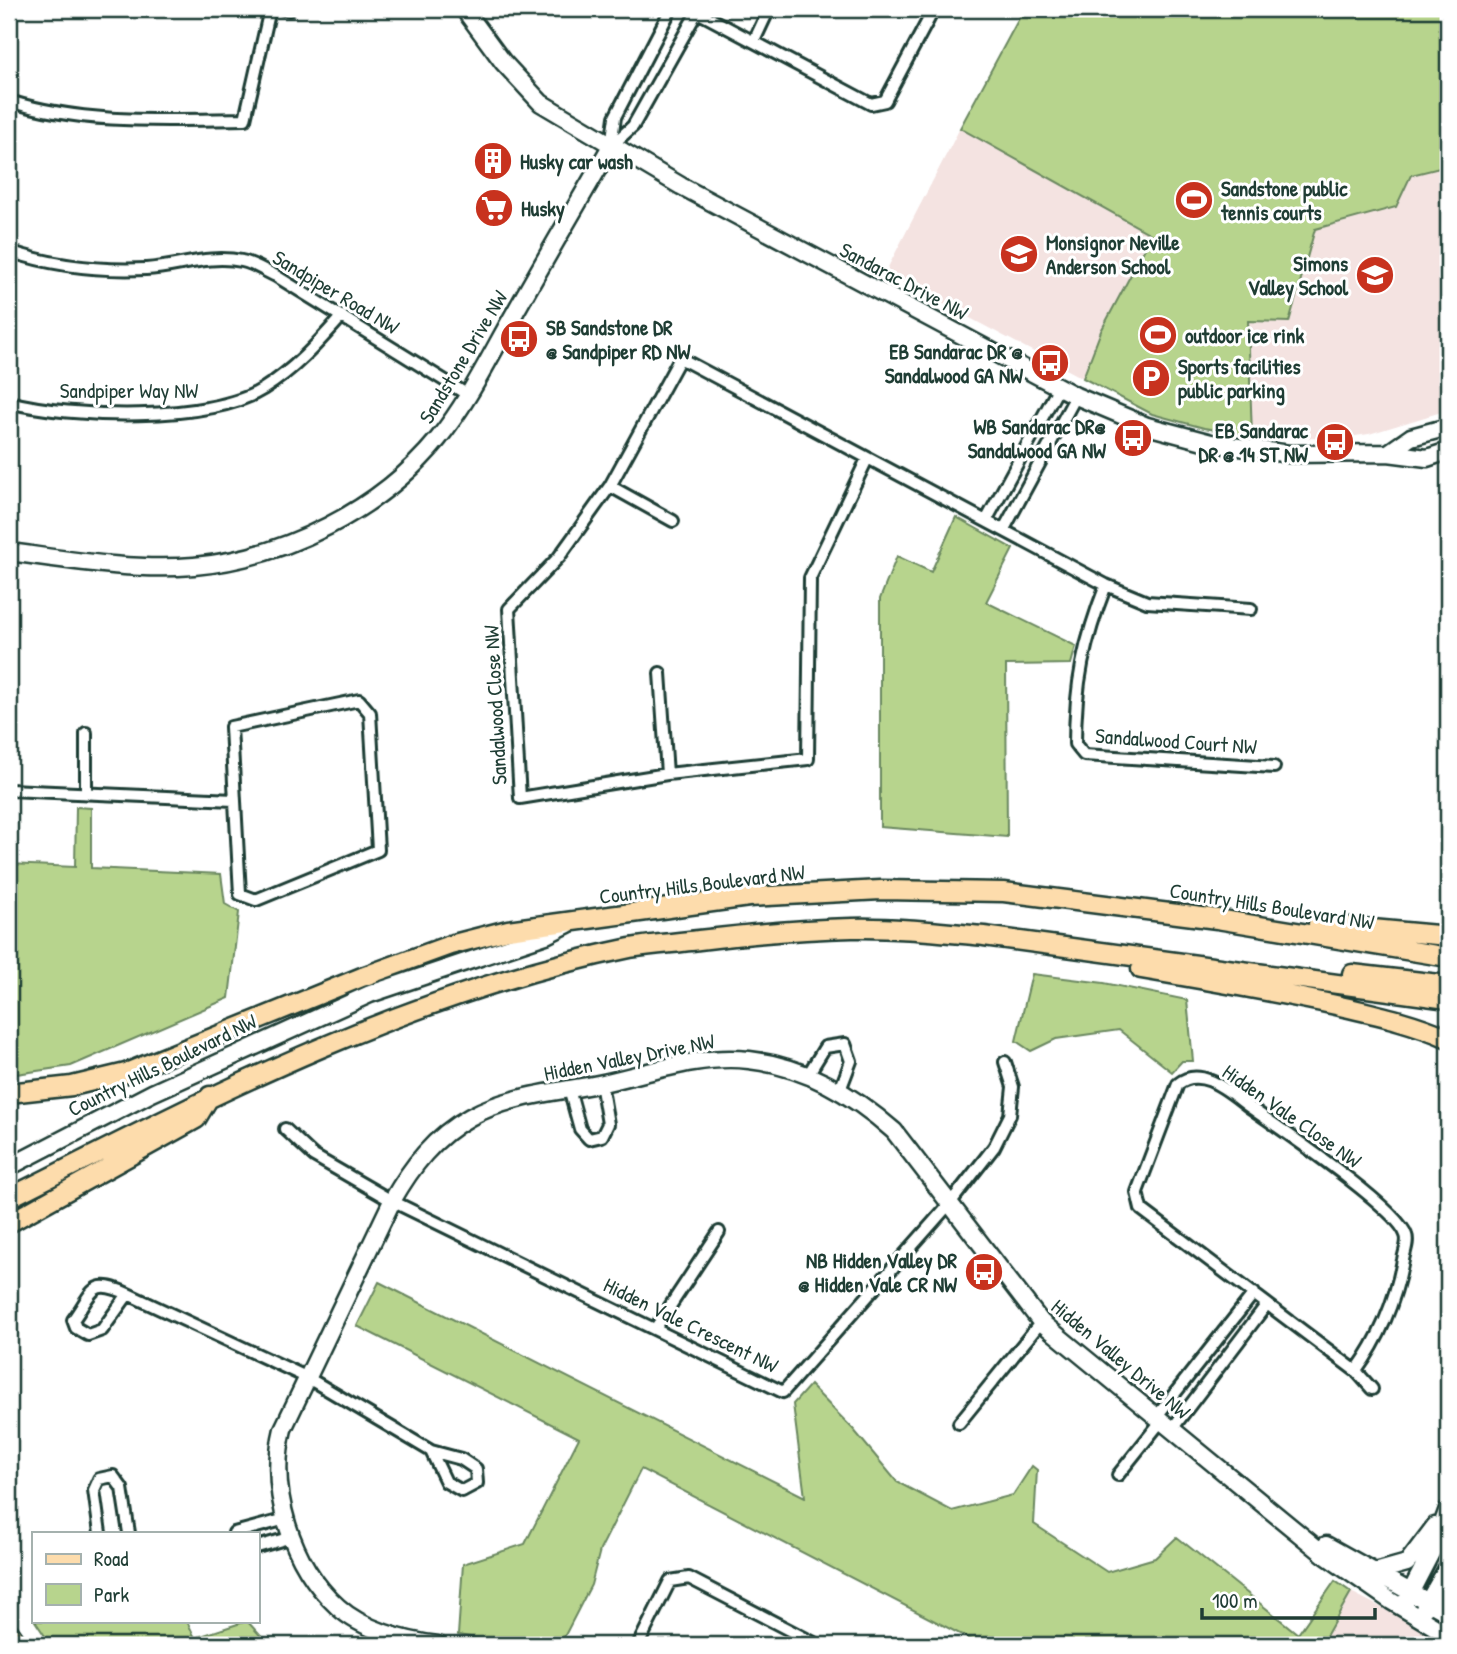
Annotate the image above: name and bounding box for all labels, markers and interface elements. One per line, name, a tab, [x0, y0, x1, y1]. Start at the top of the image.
building icon: Husky car wash	[472, 140, 514, 182]
place label: Husky car wash	[520, 147, 633, 177]
place label: Sandstone public tennis courts	[1220, 174, 1348, 227]
sports icon: Sandstone public tennis courts	[1173, 179, 1215, 221]
supermarket icon: Husky	[473, 187, 515, 229]
place label: Husky	[521, 194, 565, 224]
place label: Monsignor Neville Anderson School	[1046, 228, 1180, 281]
school or university icon: Monsignor Neville Anderson School	[998, 233, 1040, 275]
street label: Sandarac Drive NW	[835, 235, 973, 327]
street label: Sandpiper Road NW	[267, 243, 405, 341]
place label: Simons Valley School	[1248, 249, 1348, 303]
school or university icon: Simons Valley School	[1354, 254, 1396, 296]
street label: Sandstone Drive NW	[412, 285, 514, 429]
place label: SB Sandstone DR @ Sandpiper RD NW	[546, 313, 691, 367]
sports icon: outdoor ice rink	[1137, 314, 1179, 356]
bus stop icon: SB Sandstone DR @ Sandpiper RD NW	[498, 318, 540, 360]
place label: outdoor ice rink	[1185, 321, 1304, 350]
place label: EB Sandarac DR @ Sandalwood GA NW	[885, 337, 1024, 390]
bus stop icon: EB Sandarac DR @ Sandalwood GA NW	[1029, 342, 1071, 384]
place label: Sports facilities public parking	[1178, 352, 1301, 406]
parking icon: Sports facilities public parking	[1130, 357, 1172, 399]
street label: Sandpiper Way NW	[60, 376, 198, 405]
place label: WB Sandarac DR@ Sandalwood GA NW	[968, 412, 1107, 465]
place label: EB Sandarac DR @ 14 ST NW	[1199, 416, 1309, 469]
bus stop icon: WB Sandarac DR@ Sandalwood GA NW	[1112, 417, 1154, 459]
bus stop icon: EB Sandarac DR @ 14 ST NW	[1314, 421, 1356, 463]
street label: Sandalwood Close NW	[476, 624, 514, 786]
street label: Sandalwood Court NW	[1094, 721, 1258, 761]
street label: Country Hills Boulevard NW	[598, 857, 806, 911]
street label: Country Hills Boulevard NW	[1168, 876, 1376, 936]
street label: Country Hills Boulevard NW	[63, 1007, 261, 1123]
street label: Hidden Valley Drive NW	[541, 1026, 717, 1088]
street label: Hidden Vale Close NW	[1217, 1057, 1367, 1175]
place label: NB Hidden Valley DR @ Hidden Vale CR NW	[798, 1246, 958, 1299]
bus stop icon: NB Hidden Valley DR @ Hidden Vale CR NW	[963, 1251, 1005, 1293]
street label: Hidden Vale Crescent NW	[599, 1270, 783, 1380]
street label: Hidden Valley Drive NW	[1045, 1292, 1197, 1426]
legend	[32, 1532, 259, 1622]
text: Road	[94, 1544, 128, 1573]
scale bar	[1202, 1577, 1375, 1621]
text: Park	[94, 1580, 129, 1609]
text: 100 m	[1212, 1586, 1258, 1615]

